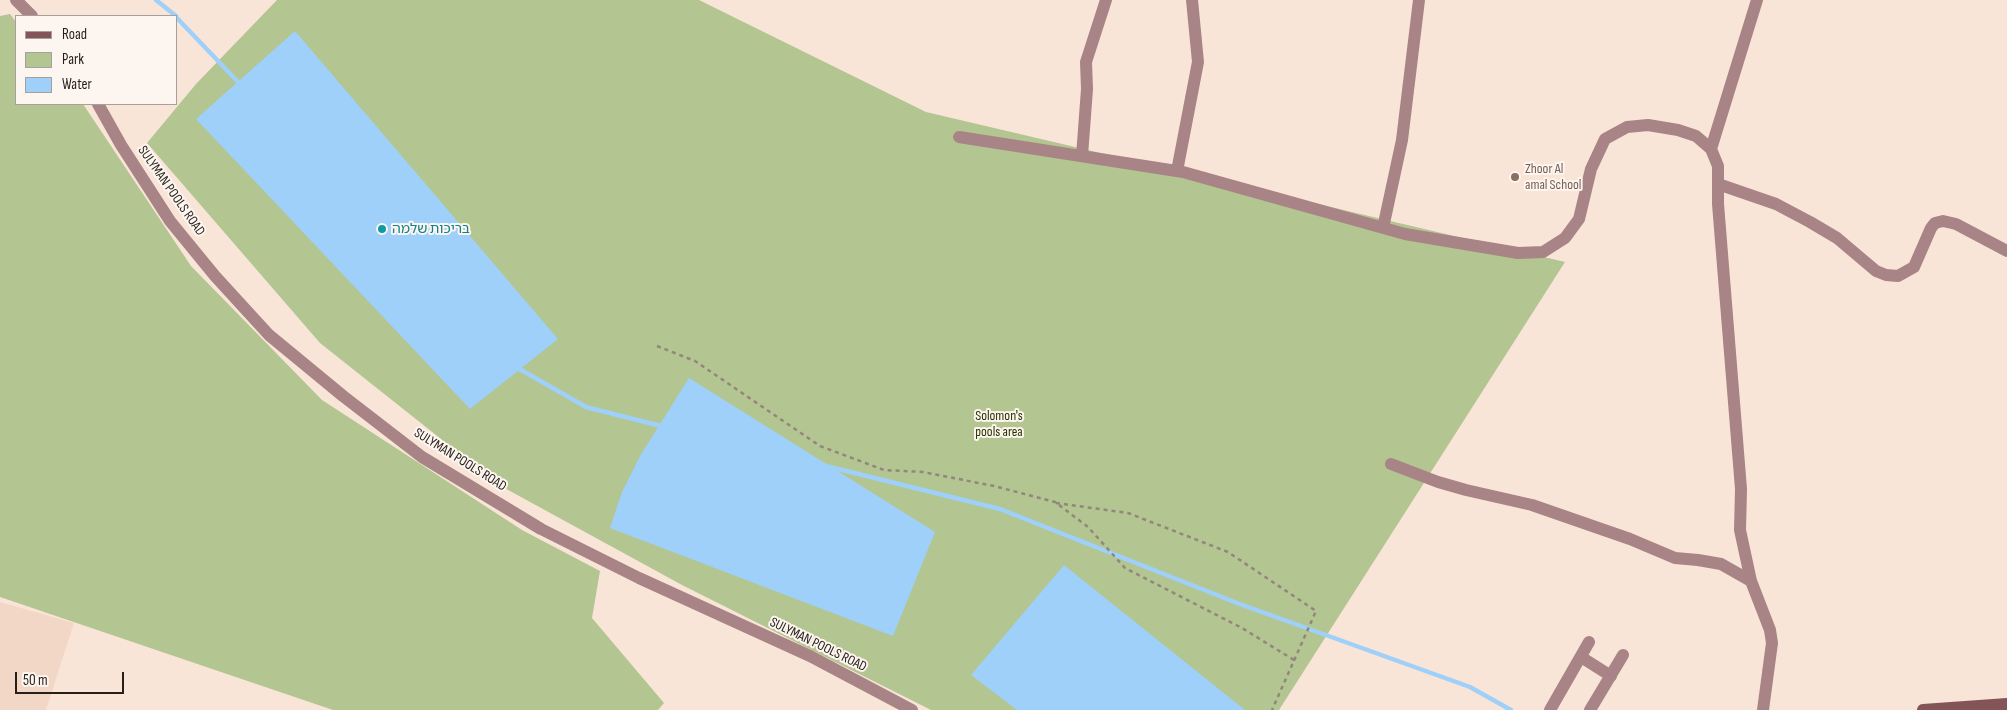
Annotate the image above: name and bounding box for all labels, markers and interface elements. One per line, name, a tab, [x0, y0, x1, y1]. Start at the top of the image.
legend	[15, 15, 178, 105]
text: Road	[62, 25, 87, 44]
text: Park	[62, 50, 84, 69]
text: Water	[62, 75, 92, 94]
street label: SULYMAN POOLS ROAD	[134, 143, 208, 239]
place label: Zhoor Al amal School	[1525, 161, 1581, 193]
marker: Zhoor Al amal School	[1509, 171, 1521, 183]
place label: בריכות שלמה	[392, 221, 470, 237]
marker: בריכות שלמה	[376, 223, 388, 235]
park label: Solomon's pools area	[975, 408, 1023, 441]
street label: SULYMAN POOLS ROAD	[411, 425, 509, 495]
street label: SULYMAN POOLS ROAD	[767, 614, 869, 676]
scale bar	[18, 662, 126, 694]
text: 50 m	[23, 671, 48, 690]

